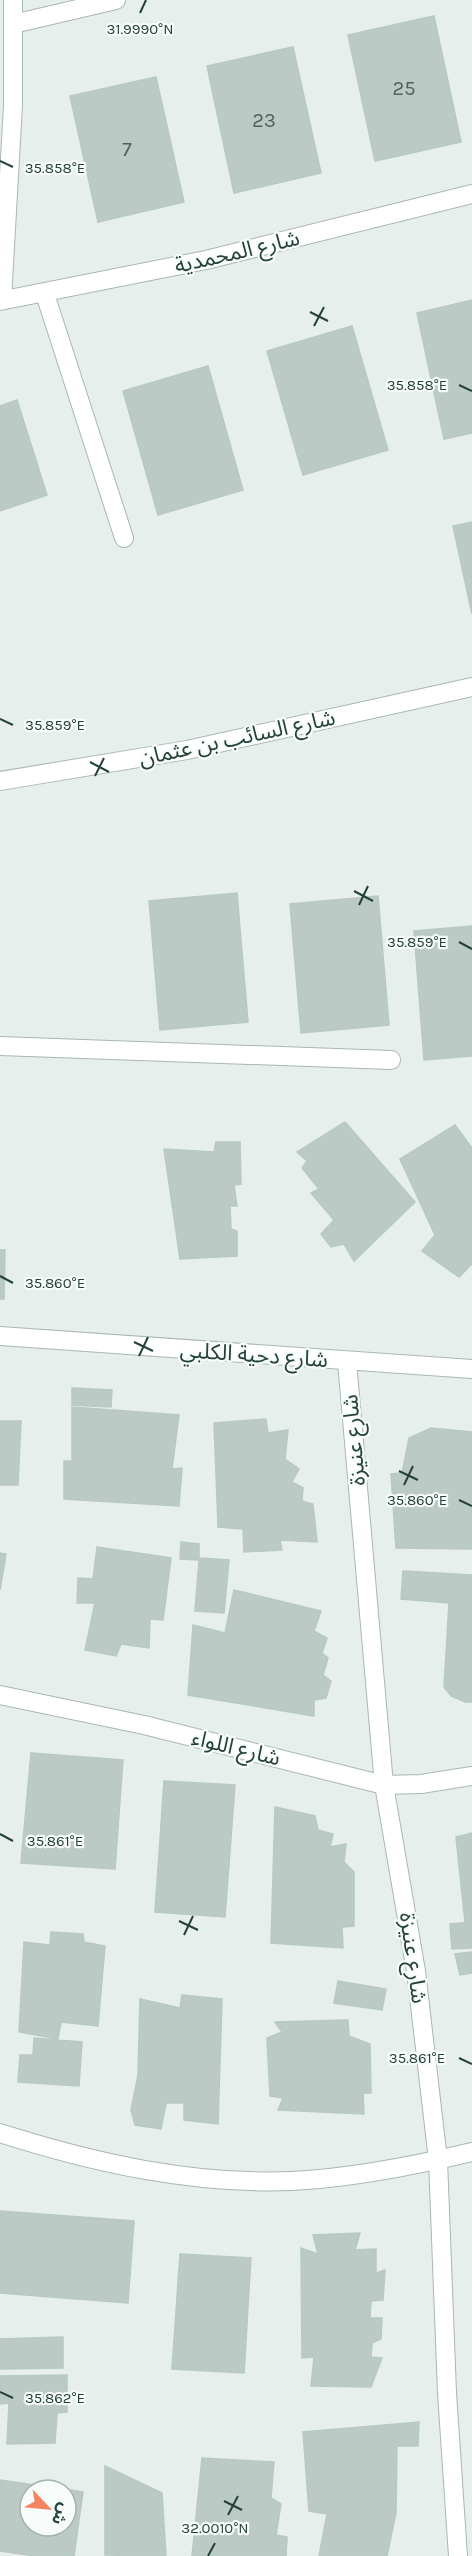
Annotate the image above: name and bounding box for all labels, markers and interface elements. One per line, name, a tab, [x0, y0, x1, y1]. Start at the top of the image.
text: 31.9990°N	[107, 20, 173, 38]
house number: 25	[393, 77, 415, 100]
house number: 23	[252, 109, 276, 132]
house number: 7	[122, 138, 132, 161]
text: 35.858°E	[25, 159, 85, 177]
street label: شارع المحمدية	[172, 225, 303, 282]
text: 35.858°E	[387, 376, 447, 394]
street label: شارع السائب بن عثمان	[136, 704, 338, 774]
text: 35.859°E	[25, 716, 85, 734]
text: 35.859°E	[387, 933, 447, 951]
text: 35.860°E	[25, 1274, 85, 1292]
street label: شارع دحية الكلبي	[179, 1337, 329, 1376]
street label: شارع عنيزة	[337, 1393, 374, 1487]
text: 35.860°E	[387, 1491, 447, 1509]
street label: شارع اللواء	[188, 1724, 283, 1774]
text: 35.861°E	[27, 1832, 83, 1850]
street label: شارع عنيزة	[391, 1911, 432, 2006]
text: 35.861°E	[389, 2049, 445, 2067]
text: 35.862°E	[25, 2389, 85, 2407]
north arrow	[18, 2478, 78, 2538]
text: ش	[48, 2500, 74, 2528]
text: 32.0010°N	[181, 2519, 249, 2537]

